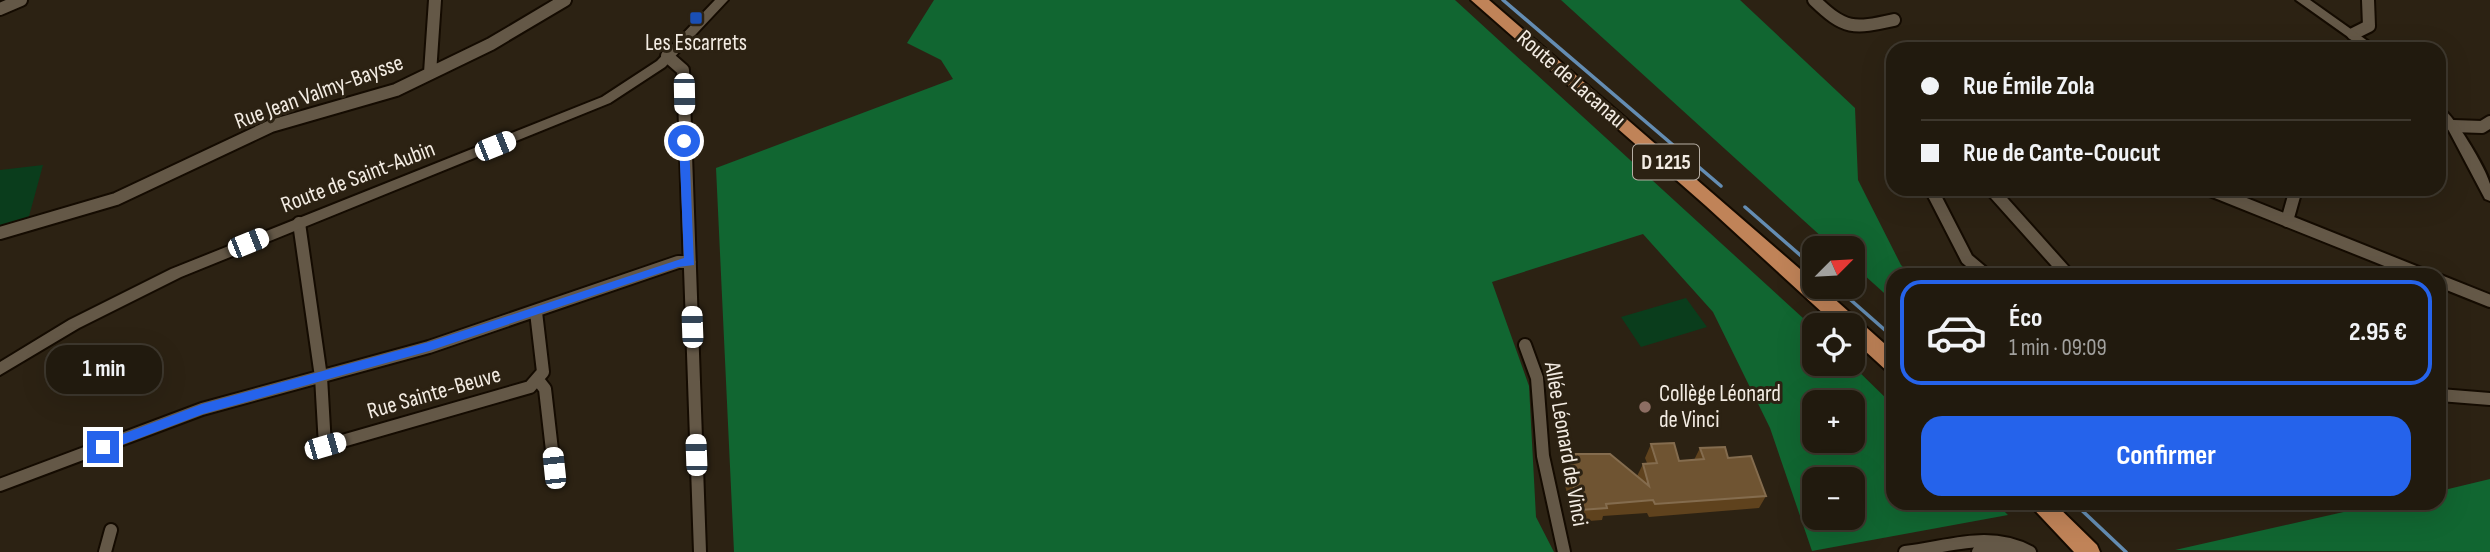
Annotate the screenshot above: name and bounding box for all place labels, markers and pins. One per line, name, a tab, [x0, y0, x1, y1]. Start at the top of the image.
marker: Les Escarrets	[688, 10, 704, 26]
place label: Les Escarrets	[645, 29, 747, 57]
place label: Collège Léonard de Vinci	[1659, 380, 1781, 434]
marker: Collège Léonard de Vinci	[1637, 399, 1653, 415]

